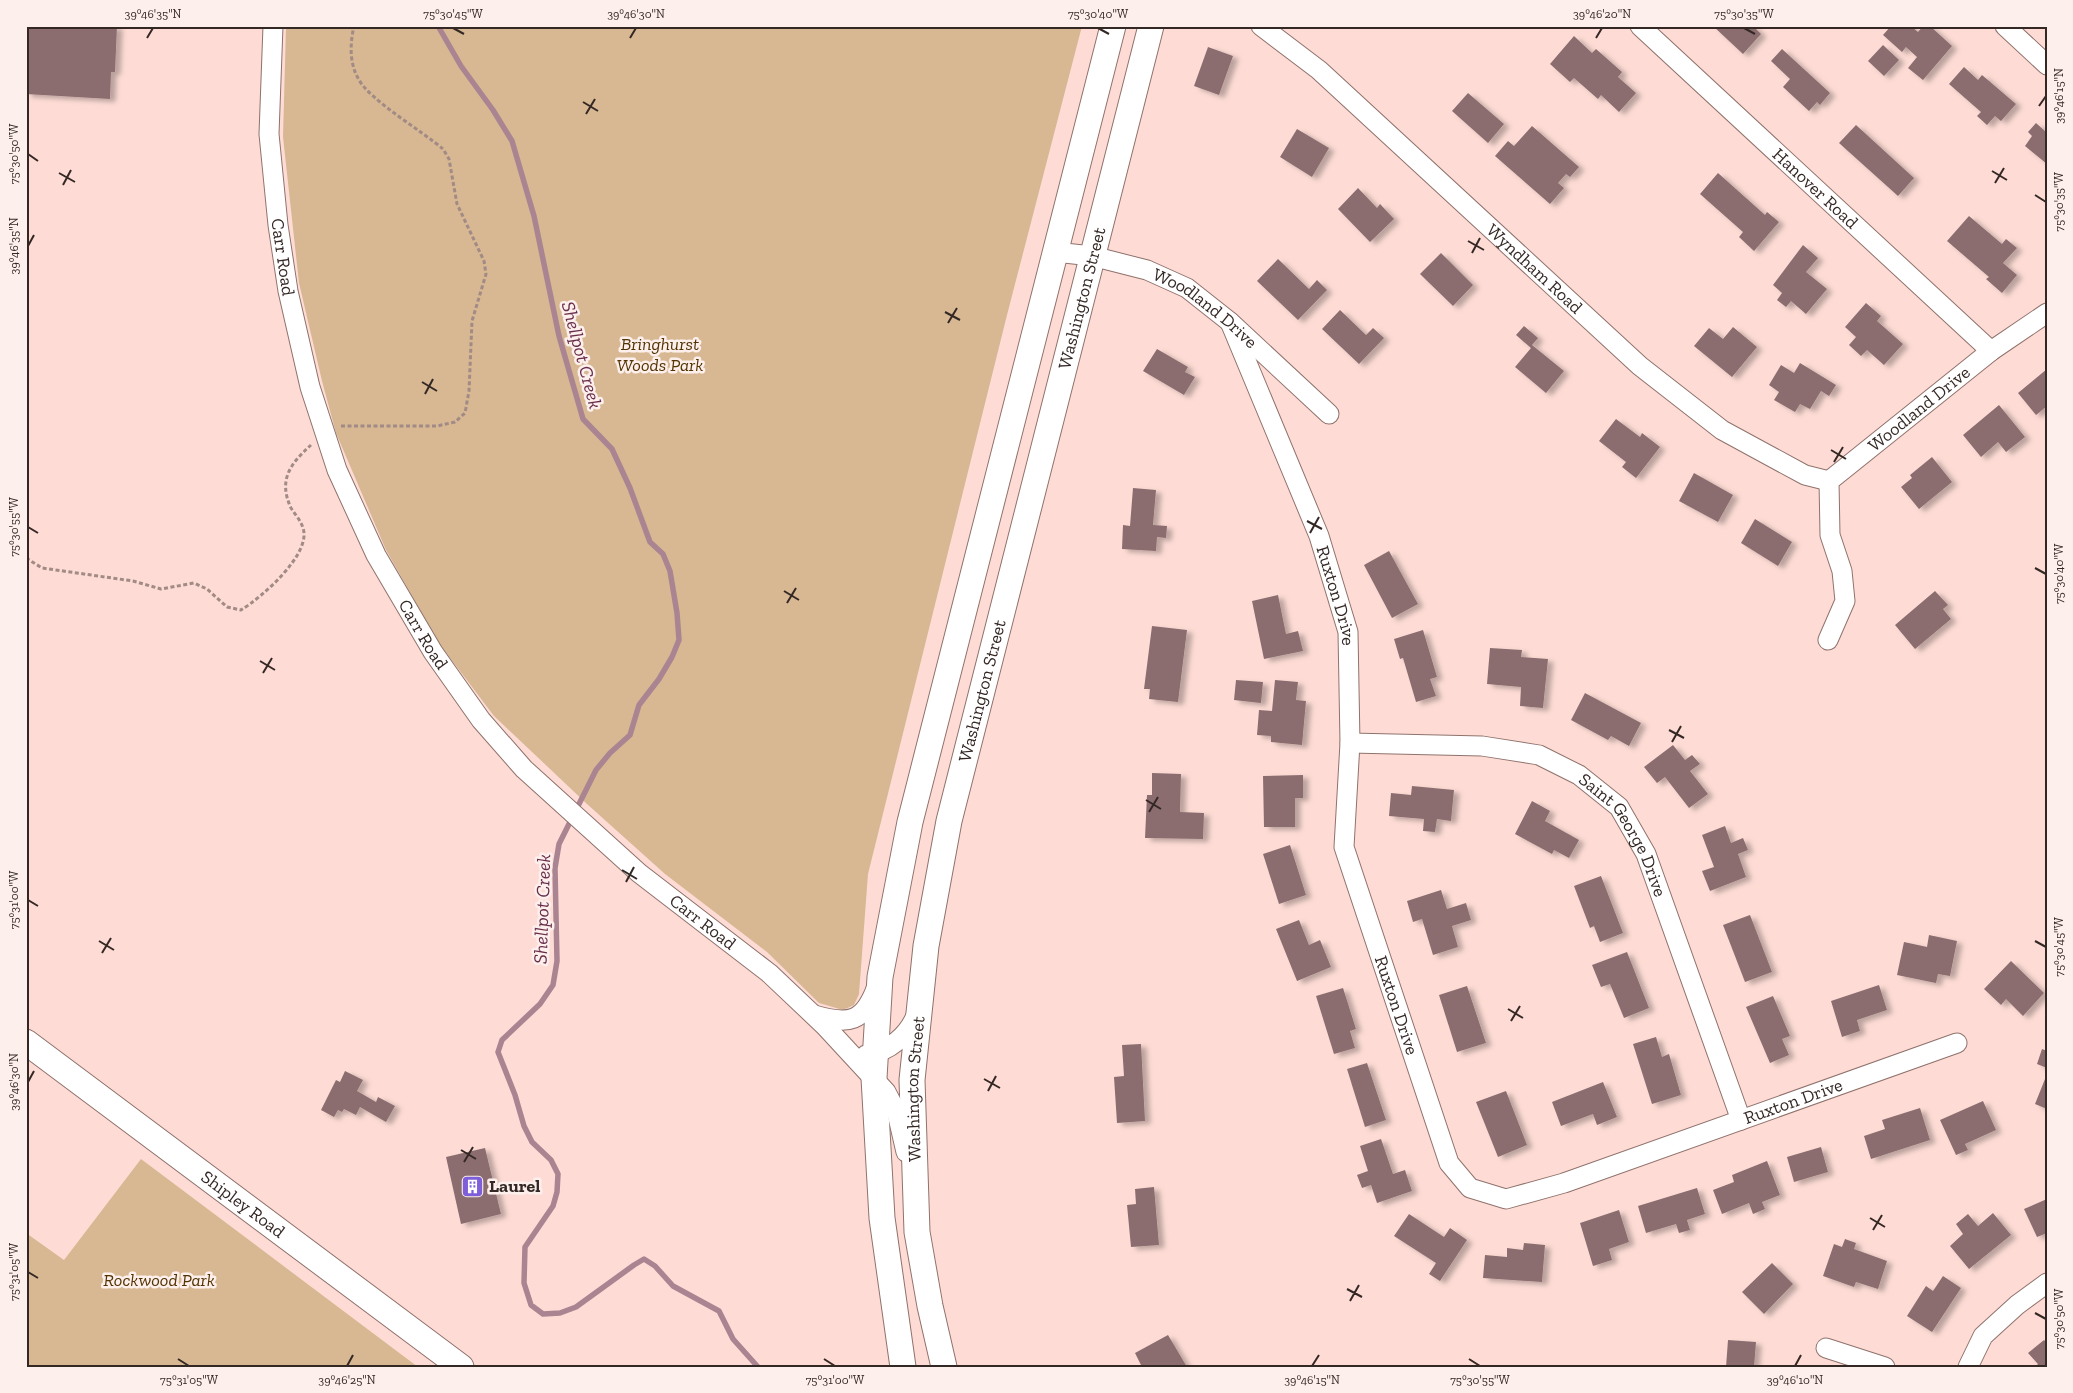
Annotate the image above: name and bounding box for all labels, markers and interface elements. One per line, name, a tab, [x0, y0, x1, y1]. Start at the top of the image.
text: 39°46'35"N	[125, 7, 182, 21]
text: 75°30'45"W	[423, 7, 484, 21]
text: 39°46'30"N	[607, 7, 665, 21]
text: 75°30'40"W	[1068, 7, 1129, 21]
text: 39°46'20"N	[1573, 7, 1631, 21]
text: 75°30'35"W	[1714, 7, 1774, 21]
text: 39°46'15"N	[2052, 68, 2066, 124]
text: 75°30'50"W	[7, 123, 21, 184]
street label: Hanover Road	[1768, 143, 1863, 233]
text: 75°30'35"W	[2052, 172, 2066, 232]
text: 39°46'35"N	[7, 217, 21, 274]
street label: Carr Road	[266, 217, 300, 297]
street label: Wyndham Road	[1482, 219, 1587, 319]
street label: Washington Street	[1053, 225, 1111, 372]
street label: Woodland Drive	[1150, 263, 1262, 353]
water label: Shellpot Creek	[557, 299, 607, 411]
park label: Bringhurst Woods Park	[617, 333, 703, 376]
street label: Woodland Drive	[1864, 361, 1974, 456]
text: 75°30'55"W	[7, 496, 21, 557]
street label: Ruxton Drive	[1312, 543, 1359, 646]
text: 75°30'40"W	[2052, 543, 2066, 604]
street label: Carr Road	[394, 596, 453, 674]
street label: Washington Street	[953, 617, 1011, 764]
street label: Saint George Drive	[1574, 768, 1671, 900]
water label: Shellpot Creek	[529, 854, 555, 964]
text: 75°31'00"W	[7, 870, 21, 929]
street label: Carr Road	[665, 890, 740, 955]
text: 75°30'45"W	[2052, 916, 2066, 977]
street label: Ruxton Drive	[1370, 953, 1423, 1058]
street label: Washington Street	[901, 1015, 930, 1162]
text: 39°46'30"N	[7, 1053, 21, 1111]
street label: Ruxton Drive	[1741, 1074, 1846, 1129]
street label: Shipley Road	[197, 1166, 290, 1243]
building icon: Laurel	[461, 1174, 485, 1198]
place label: Laurel	[489, 1175, 540, 1197]
text: 75°31'05"W	[7, 1242, 21, 1301]
park label: Rockwood Park	[103, 1269, 215, 1291]
text: 75°30'50"W	[2052, 1288, 2066, 1349]
text: 75°31'05"W	[160, 1373, 219, 1387]
text: 39°46'25"N	[318, 1373, 376, 1387]
text: 75°31'00"W	[806, 1373, 865, 1387]
text: 39°46'15"N	[1284, 1373, 1340, 1387]
text: 75°30'55"W	[1450, 1373, 1511, 1387]
text: 39°46'10"N	[1767, 1373, 1823, 1387]

